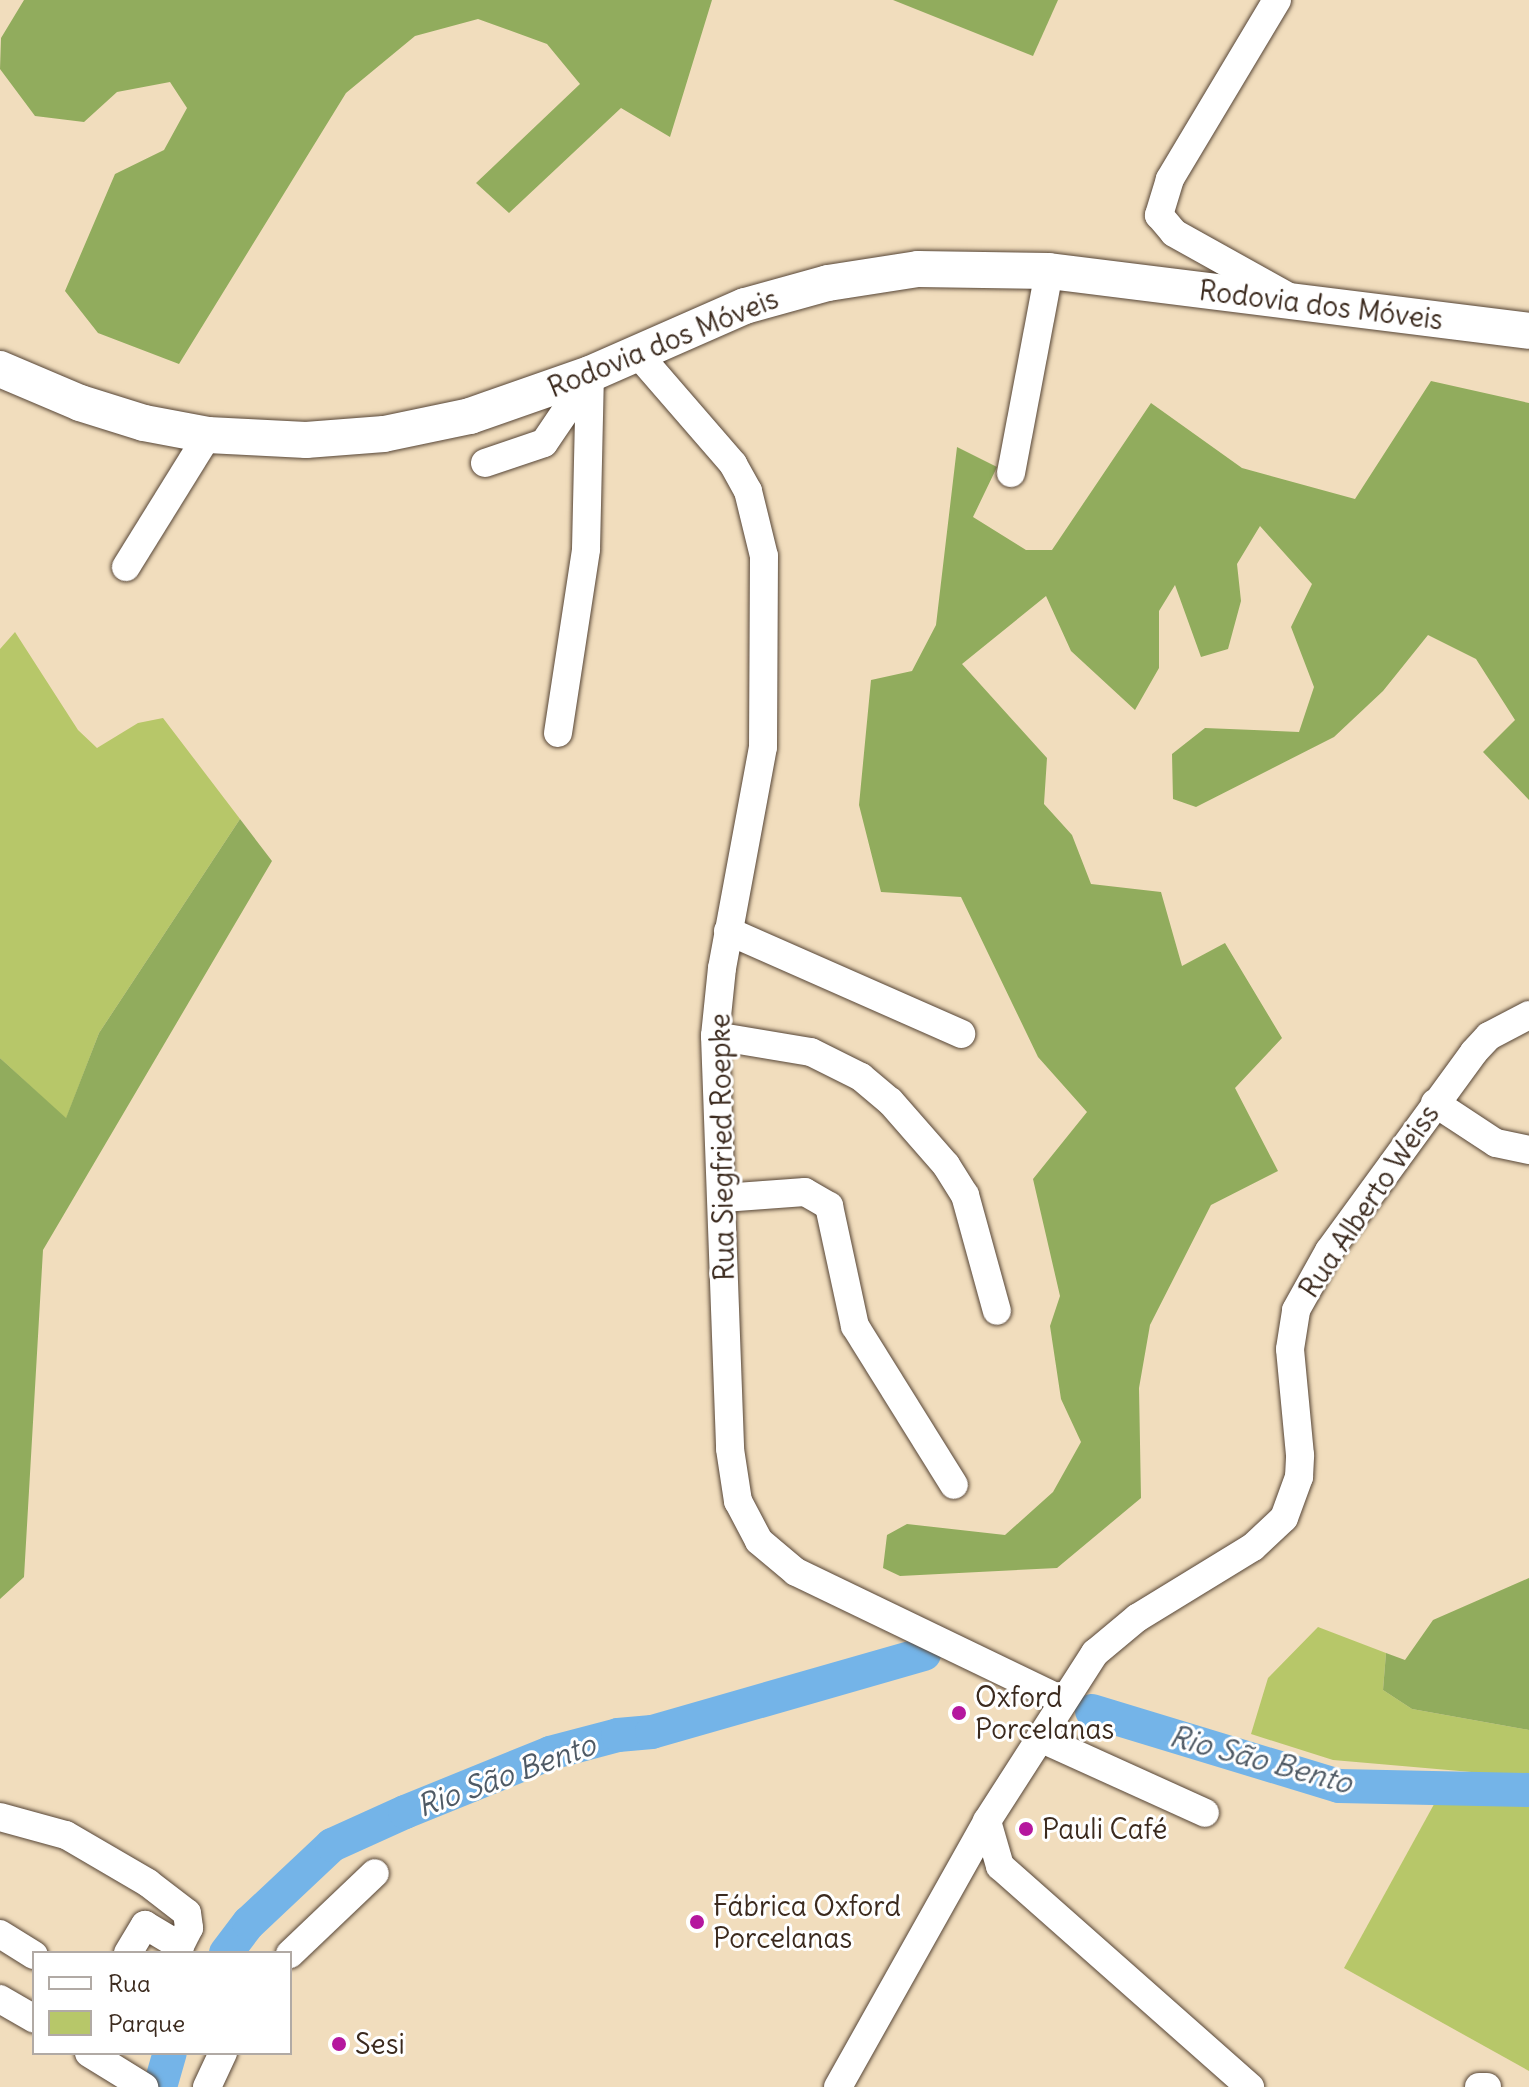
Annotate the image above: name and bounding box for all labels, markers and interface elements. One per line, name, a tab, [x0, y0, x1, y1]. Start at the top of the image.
street label: Rodovia dos Móveis	[1197, 273, 1445, 337]
street label: Rodovia dos Móveis	[543, 281, 783, 405]
street label: Rua Siegfried Roepke	[703, 1013, 741, 1281]
street label: Rua Alberto Weiss	[1292, 1098, 1446, 1304]
place label: Oxford Porcelanas	[975, 1680, 1114, 1746]
marker: Oxford Porcelanas	[950, 1704, 968, 1722]
water label: Rio São Bento	[1166, 1717, 1356, 1801]
water label: Rio São Bento	[412, 1726, 600, 1824]
place label: Pauli Café	[1042, 1812, 1167, 1846]
marker: Pauli Café	[1017, 1820, 1035, 1838]
place label: Fábrica Oxford Porcelanas	[713, 1889, 901, 1955]
marker: Fábrica Oxford Porcelanas	[688, 1913, 706, 1931]
legend	[32, 1951, 292, 2055]
text: Rua	[108, 1968, 151, 1998]
text: Parque	[108, 2008, 185, 2038]
place label: Sesi	[355, 2027, 405, 2061]
marker: Sesi	[330, 2035, 348, 2053]

